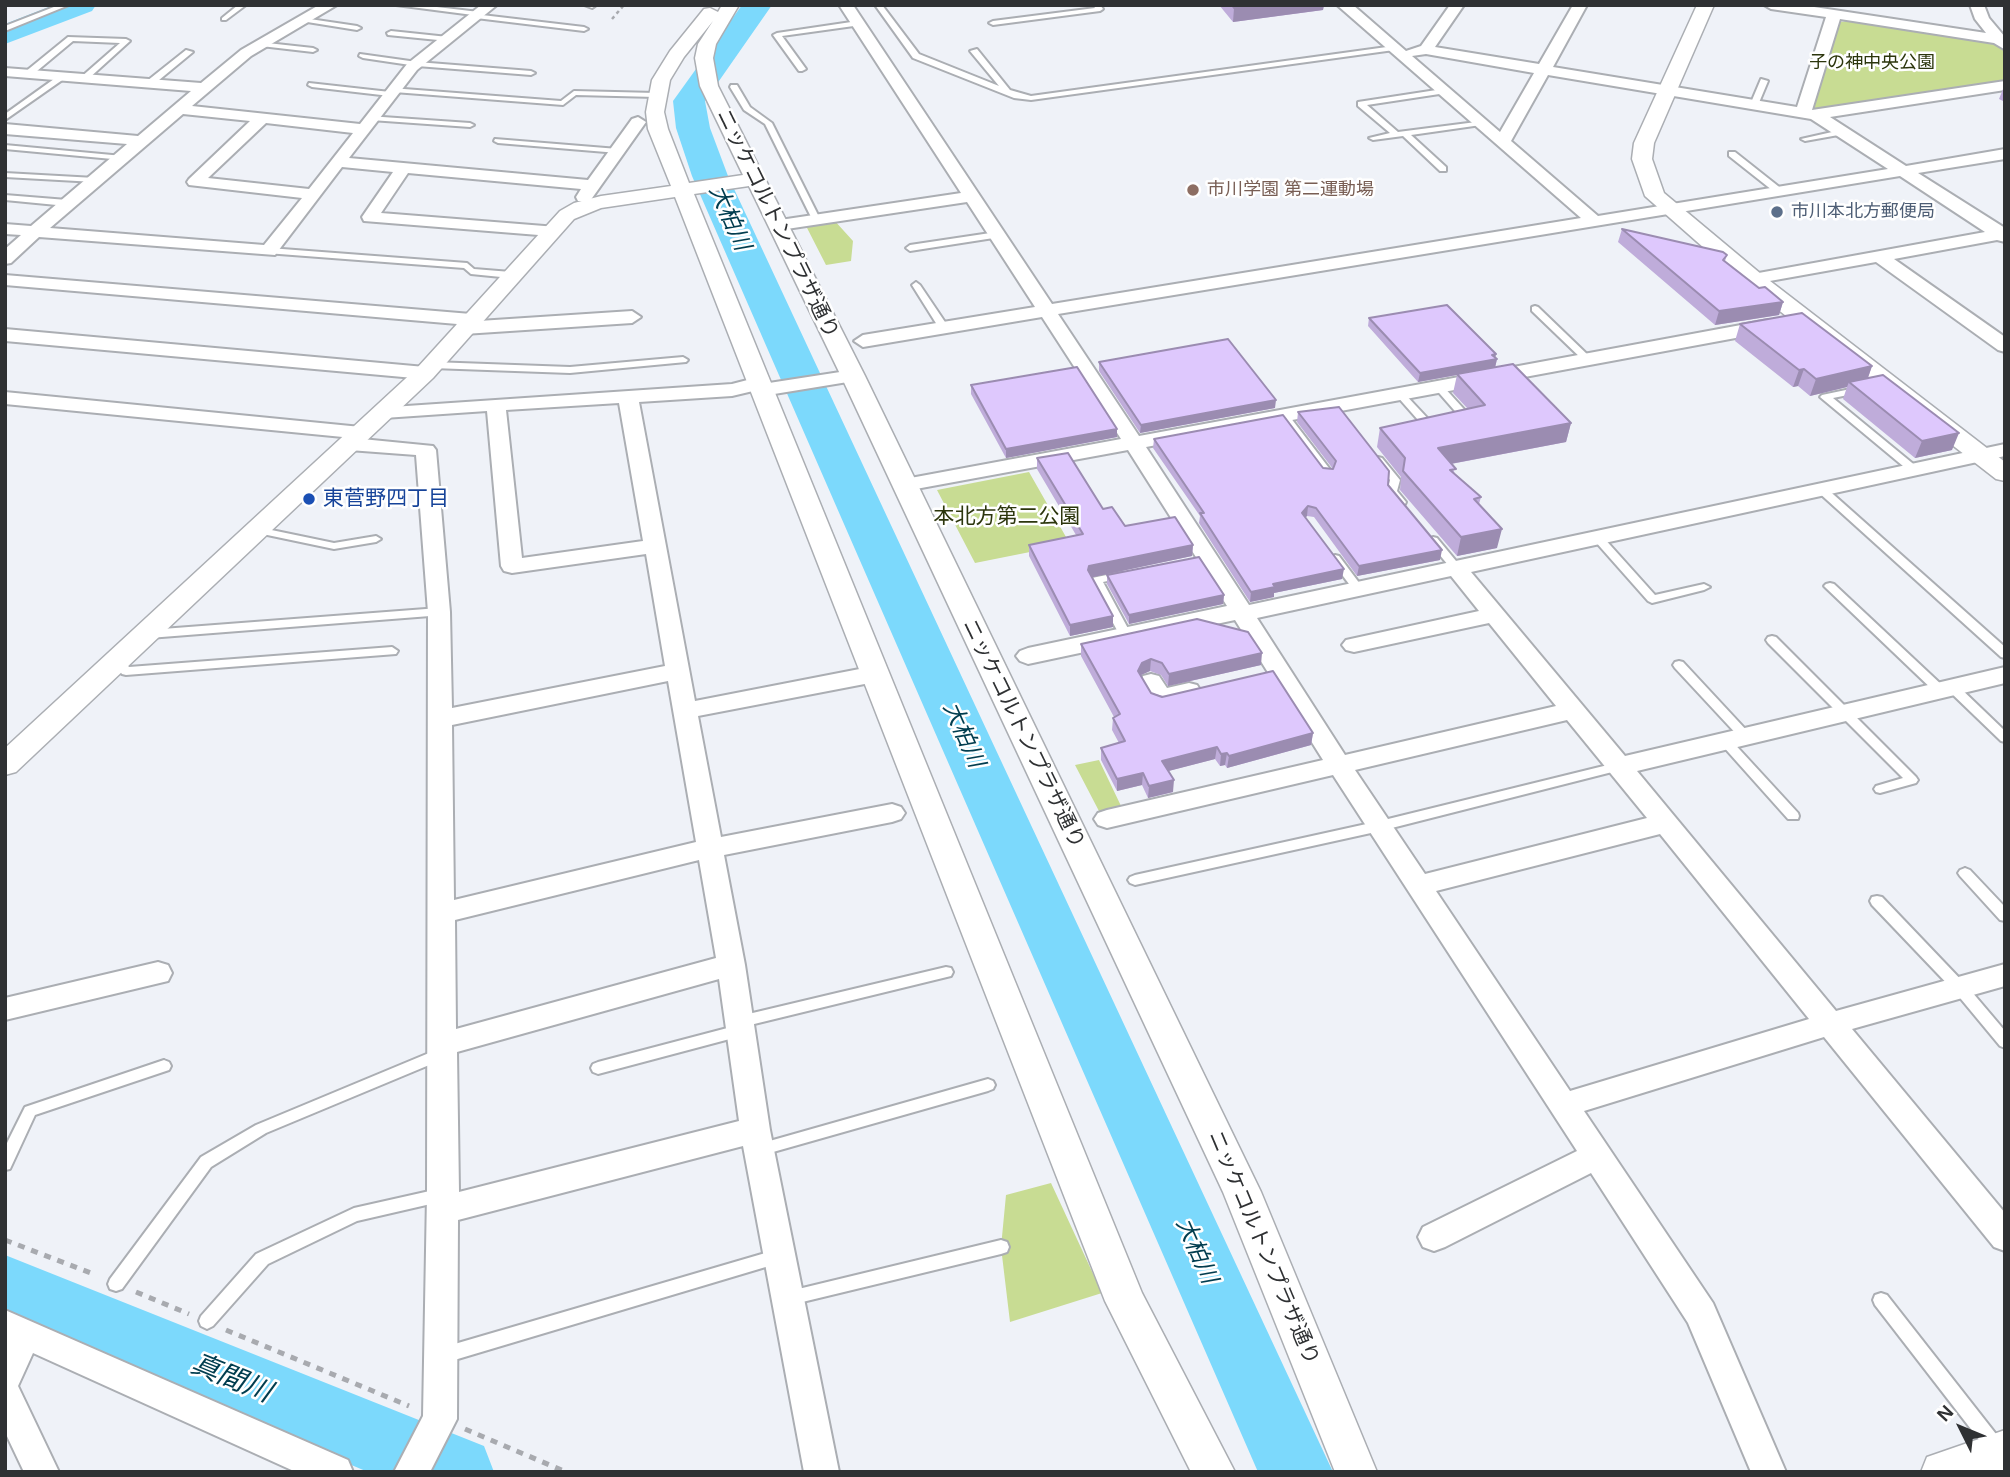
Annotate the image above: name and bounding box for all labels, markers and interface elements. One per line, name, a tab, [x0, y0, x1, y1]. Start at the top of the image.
park label: 子の神中央公園	[1809, 52, 1935, 74]
street label: ニッケコルトンプラザ通り	[710, 105, 844, 343]
place label: 市川学園 第二運動場	[1207, 179, 1374, 201]
water label: 大柏川	[702, 181, 756, 255]
marker: 市川学園 第二運動場	[1185, 182, 1201, 198]
place label: 市川本北方郵便局	[1791, 201, 1935, 223]
marker: 市川本北方郵便局	[1769, 204, 1785, 220]
place label: 東菅野四丁目	[323, 486, 449, 512]
marker: 東菅野四丁目	[301, 491, 317, 507]
park label: 本北方第二公園	[934, 504, 1080, 530]
street label: ニッケコルトンプラザ通り	[956, 615, 1090, 853]
water label: 大柏川	[936, 698, 990, 772]
street label: ニッケコルトンプラザ通り	[1202, 1127, 1324, 1369]
water label: 大柏川	[1169, 1214, 1223, 1288]
water label: 真間川	[186, 1348, 276, 1410]
north arrow	[1926, 1393, 1996, 1463]
text: N	[1933, 1401, 1958, 1426]

